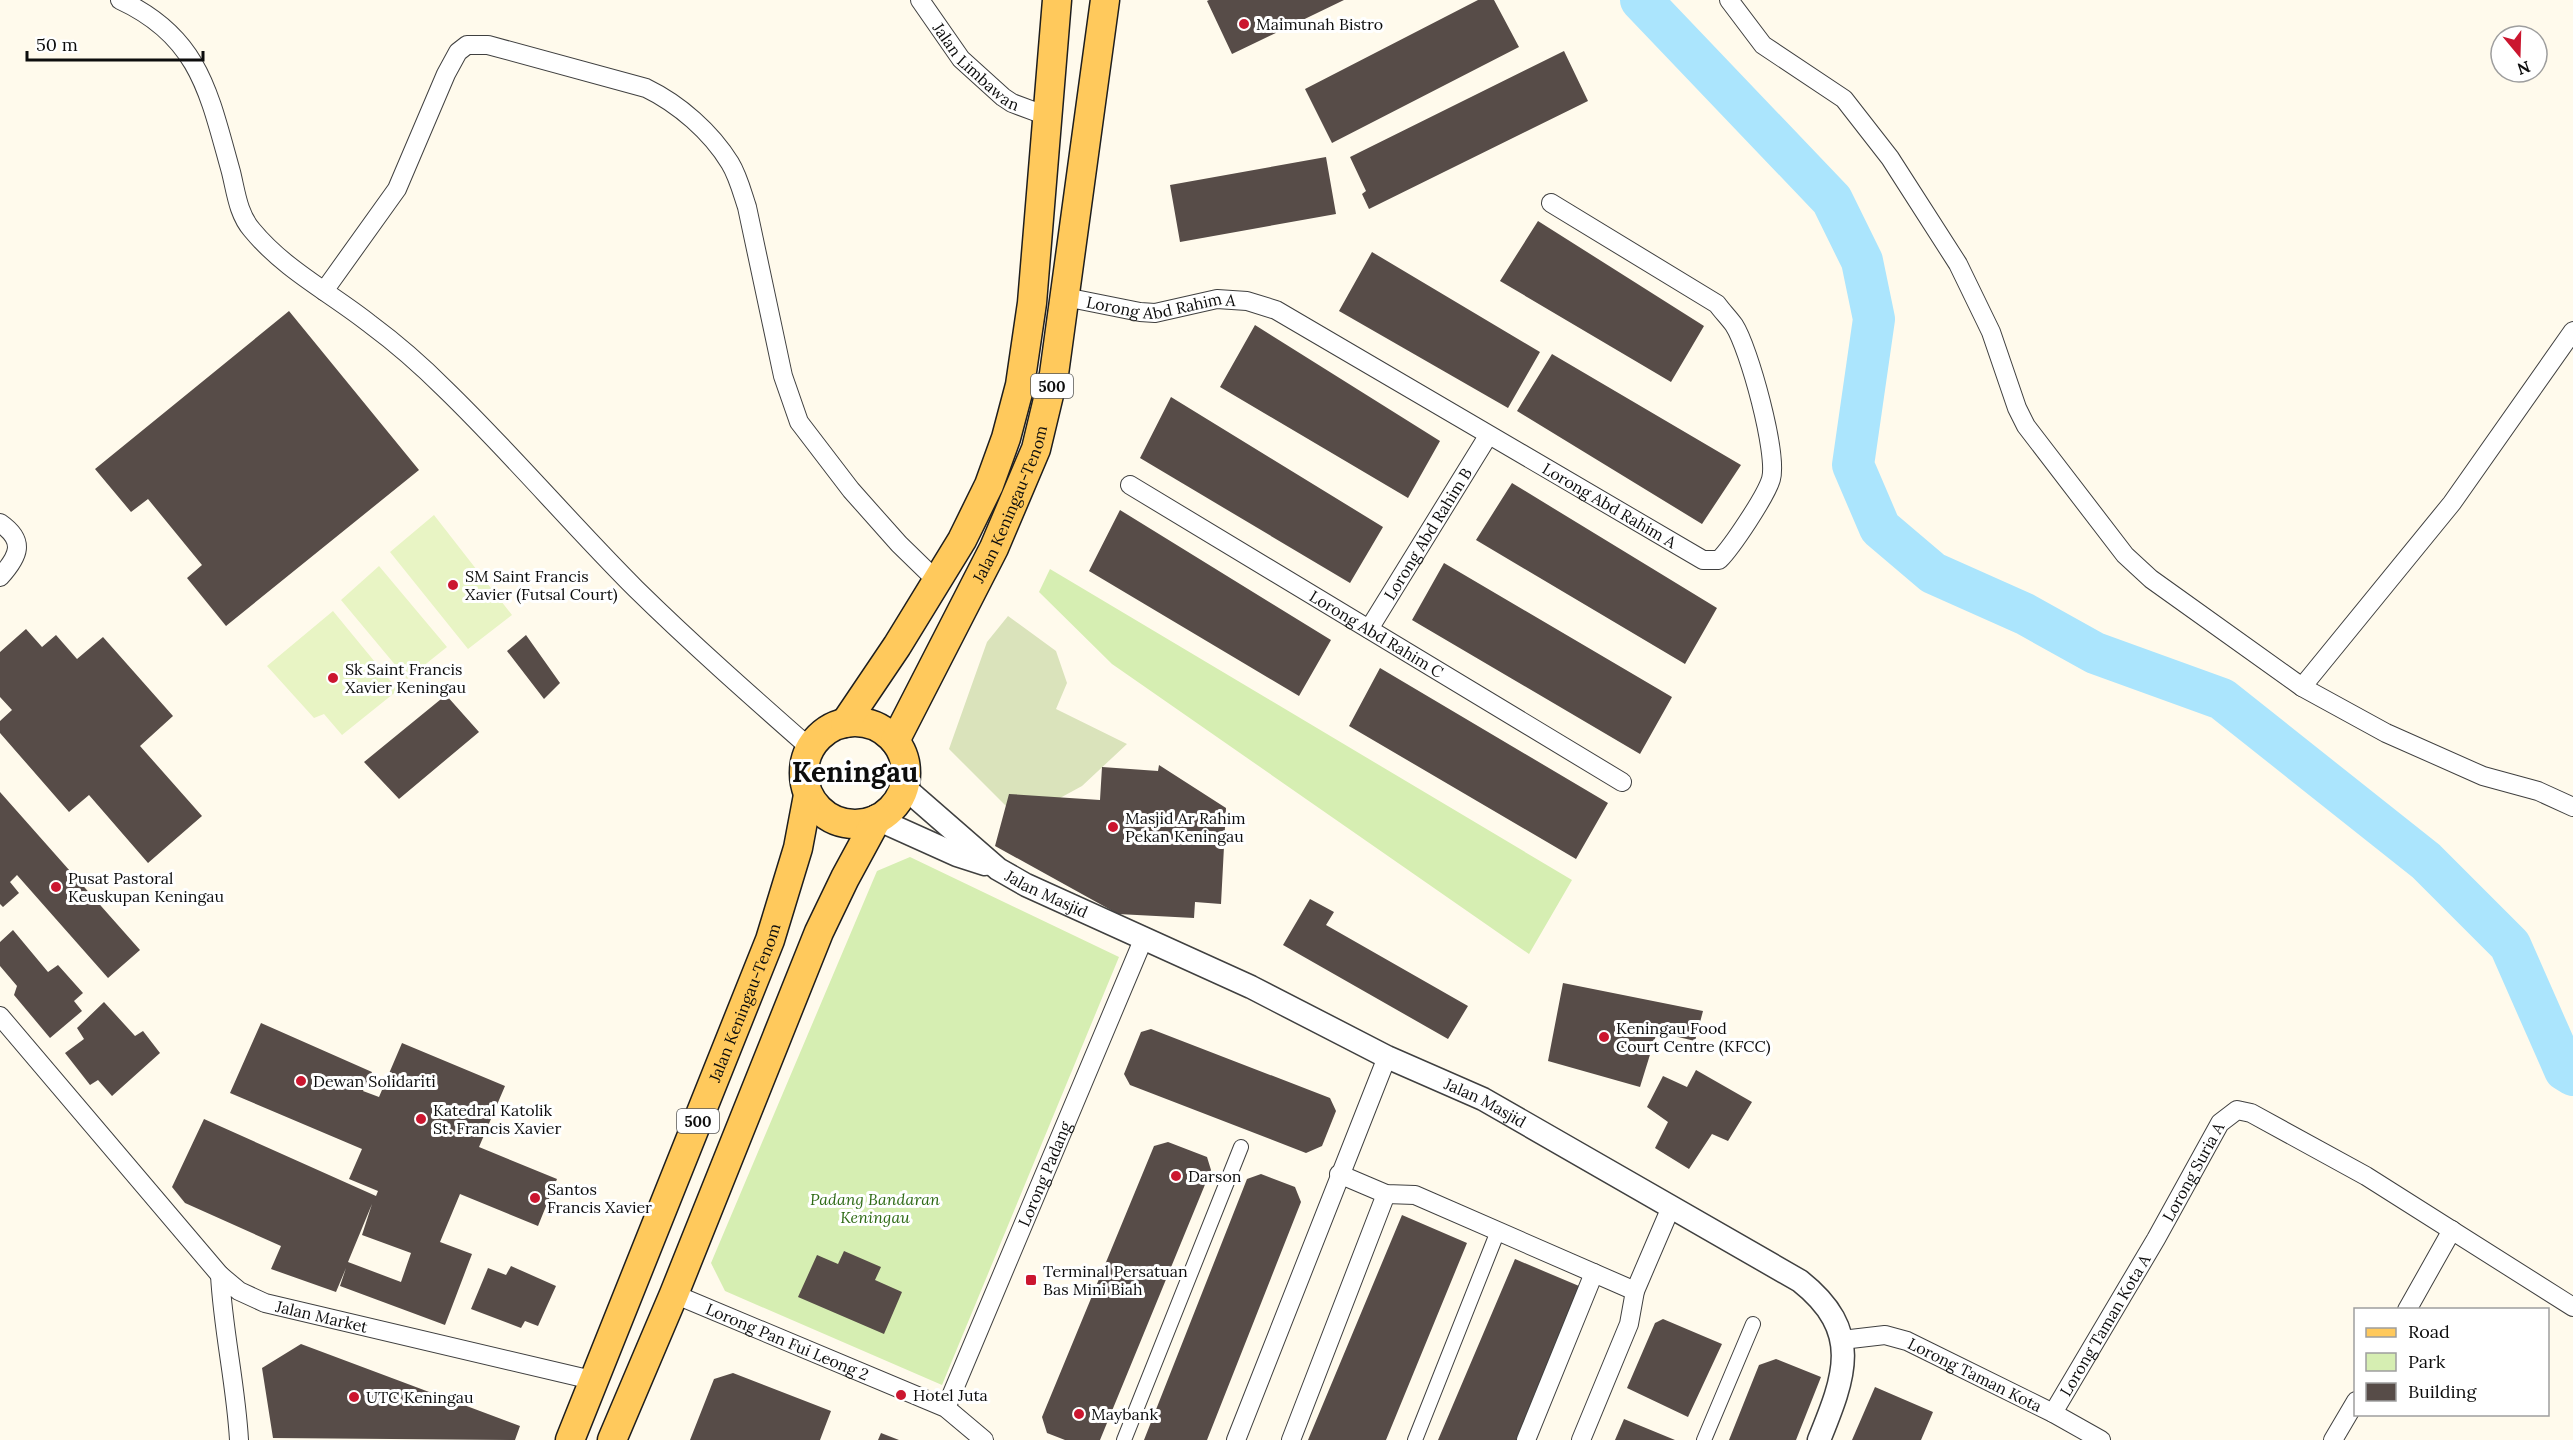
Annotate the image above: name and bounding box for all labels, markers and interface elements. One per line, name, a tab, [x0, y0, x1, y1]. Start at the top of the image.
place label: Maimunah Bistro	[1256, 14, 1383, 34]
marker: Maimunah Bistro	[1237, 17, 1251, 31]
street label: Jalan Limbawan	[928, 18, 1022, 115]
scale bar	[27, 24, 202, 62]
north arrow	[2489, 24, 2549, 84]
text: 50 m	[36, 33, 78, 56]
text: N	[2515, 57, 2533, 80]
street label: Lorong Abd Rahim A	[1085, 288, 1237, 323]
road number: 500	[1031, 374, 1073, 398]
street label: Jalan Keningau-Tenom	[968, 423, 1051, 587]
street label: Lorong Abd Rahim A	[1539, 458, 1681, 553]
street label: Lorong Abd Rahim B	[1379, 464, 1476, 603]
place label: SM Saint Francis Xavier (Futsal Court)	[465, 566, 618, 605]
marker: SM Saint Francis Xavier (Futsal Court)	[446, 578, 460, 592]
street label: Lorong Abd Rahim C	[1306, 586, 1447, 682]
place label: Sk Saint Francis Xavier Keningau	[345, 659, 466, 697]
marker: Sk Saint Francis Xavier Keningau	[326, 671, 340, 685]
district label: Keningau	[792, 754, 918, 790]
place label: Masjid Ar Rahim Pekan Keningau	[1125, 808, 1246, 846]
marker: Masjid Ar Rahim Pekan Keningau	[1106, 820, 1120, 834]
street label: Jalan Masjid	[1001, 865, 1092, 922]
place label: Pusat Pastoral Keuskupan Keningau	[68, 868, 224, 906]
marker: Pusat Pastoral Keuskupan Keningau	[49, 880, 63, 894]
street label: Jalan Keningau-Tenom	[704, 921, 784, 1086]
place label: Keningau Food Court Centre (KFCC)	[1616, 1018, 1771, 1057]
marker: Keningau Food Court Centre (KFCC)	[1597, 1030, 1611, 1044]
place label: Dewan Solidariti	[313, 1071, 436, 1091]
street label: Jalan Masjid	[1441, 1073, 1530, 1132]
marker: Dewan Solidariti	[294, 1074, 308, 1088]
place label: Katedral Katolik St. Francis Xavier	[433, 1100, 561, 1138]
road number: 500	[677, 1109, 719, 1133]
marker: Katedral Katolik St. Francis Xavier	[414, 1112, 428, 1126]
street label: Lorong Padang	[1014, 1117, 1076, 1229]
street label: Lorong Suria A	[2158, 1118, 2229, 1225]
place label: Darson	[1188, 1166, 1242, 1186]
marker: Darson	[1169, 1169, 1183, 1183]
place label: Santos Francis Xavier	[547, 1179, 652, 1217]
park label: Padang Bandaran Keningau	[810, 1189, 940, 1227]
marker: Santos Francis Xavier	[528, 1191, 542, 1205]
street label: Lorong Taman Kota A	[2055, 1250, 2155, 1400]
place label: Terminal Persatuan Bas Mini Biah	[1043, 1261, 1188, 1299]
marker: Terminal Persatuan Bas Mini Biah	[1024, 1273, 1038, 1287]
street label: Jalan Market	[273, 1296, 370, 1337]
street label: Lorong Pan Fui Leong 2	[703, 1299, 872, 1385]
legend	[2354, 1308, 2549, 1416]
text: Road	[2408, 1320, 2450, 1343]
street label: Lorong Taman Kota	[1905, 1333, 2045, 1416]
text: Park	[2408, 1350, 2446, 1373]
text: Building	[2408, 1380, 2478, 1403]
place label: Hotel Juta	[913, 1385, 988, 1405]
place label: UTC Keningau	[366, 1387, 474, 1407]
marker: Hotel Juta	[894, 1388, 908, 1402]
marker: UTC Keningau	[347, 1390, 361, 1404]
place label: Maybank	[1091, 1404, 1158, 1424]
marker: Maybank	[1072, 1407, 1086, 1421]

